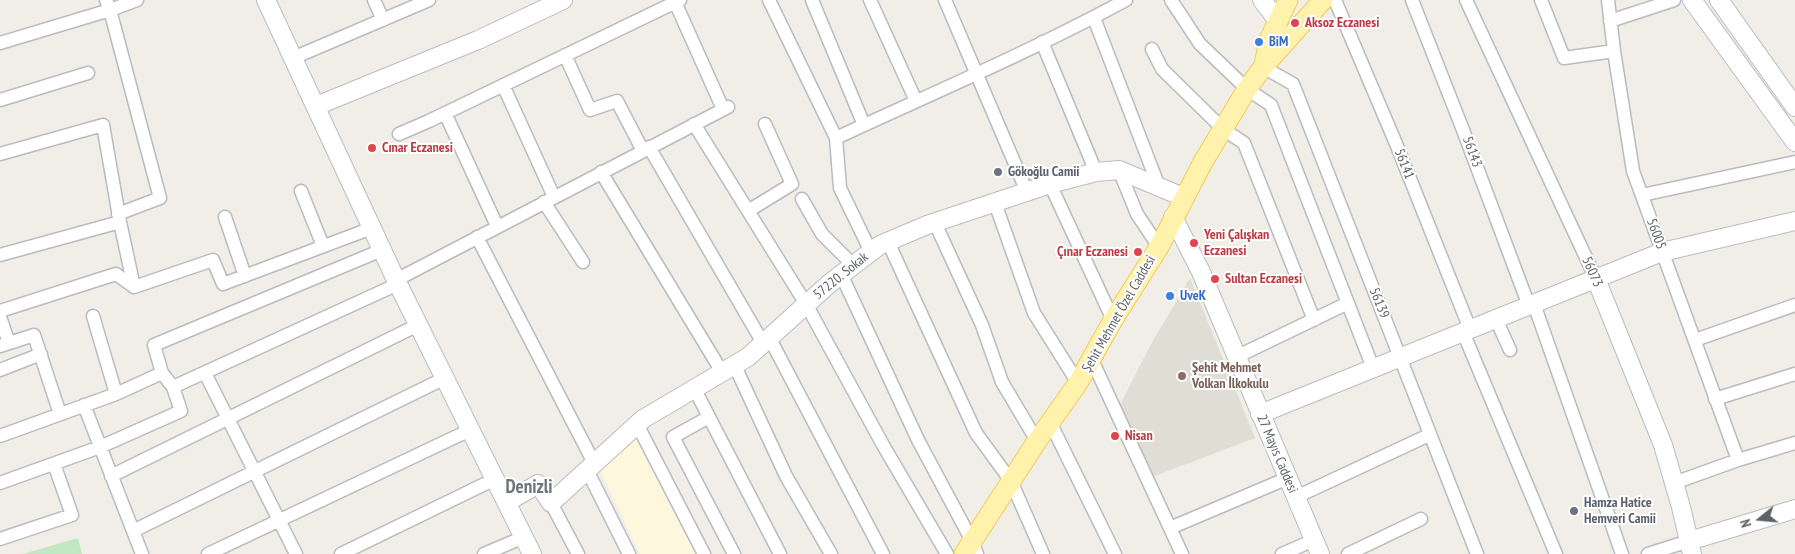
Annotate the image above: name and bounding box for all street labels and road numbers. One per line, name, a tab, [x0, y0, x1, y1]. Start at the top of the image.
street label: 56143	[1459, 134, 1485, 170]
street label: 56141	[1390, 146, 1418, 182]
street label: 56005	[1643, 216, 1669, 252]
street label: 57220. Sokak	[810, 249, 872, 303]
street label: Şehit Mehmet Özel Caddesi	[1079, 253, 1159, 375]
street label: 56073	[1578, 254, 1606, 290]
street label: 56139	[1365, 285, 1393, 321]
street label: 27 Mayıs Caddesi	[1253, 412, 1301, 496]

